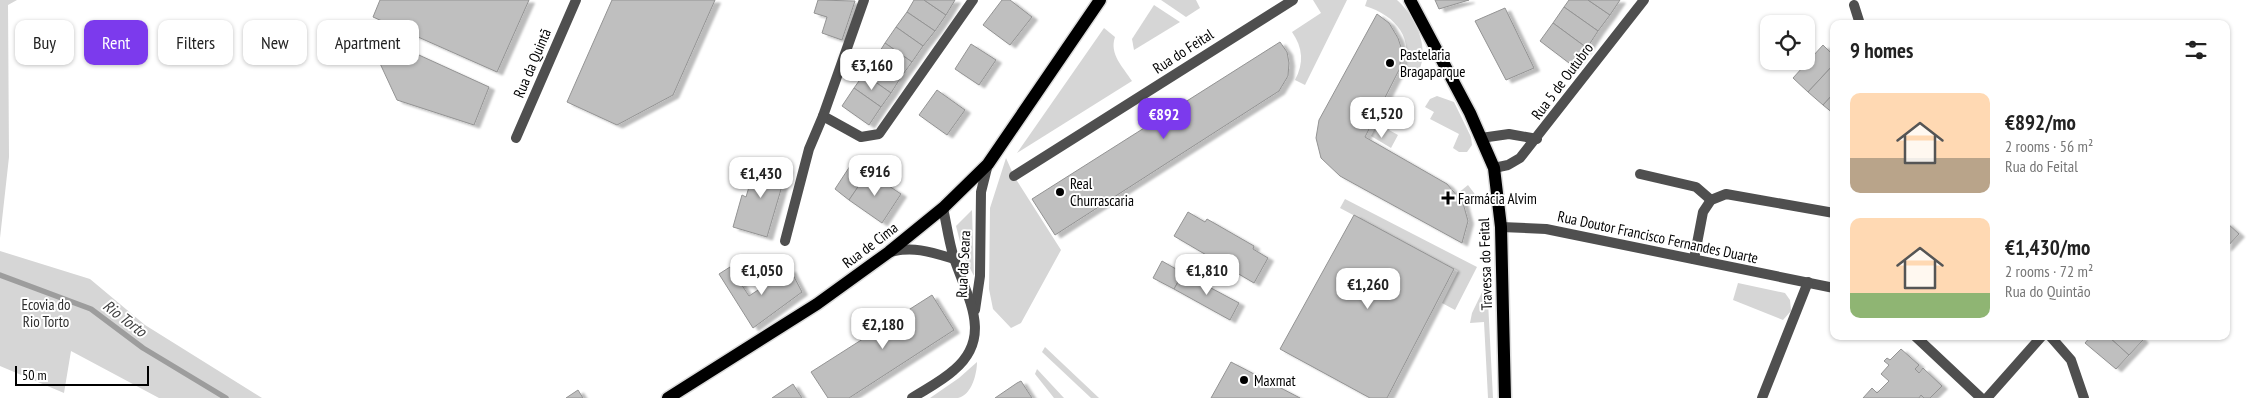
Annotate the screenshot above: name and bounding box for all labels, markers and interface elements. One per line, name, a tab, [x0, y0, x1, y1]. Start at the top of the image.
map controls	[1760, 15, 1815, 70]
button: locate	[1760, 15, 1815, 70]
chip: Buy	[15, 20, 74, 65]
chip: Rent	[84, 20, 148, 65]
chip: Filters	[158, 20, 233, 65]
chip: New	[243, 20, 307, 65]
chip: Apartment	[317, 20, 419, 65]
street label: Rua do Feital	[1149, 24, 1217, 78]
street label: Rua da Quintã	[509, 26, 555, 100]
icon: filters	[2182, 36, 2210, 64]
text: 9 homes	[1850, 37, 1913, 64]
street label: Rua 5 de Outubro	[1527, 39, 1597, 123]
place label: Pastelaria Bragaparque	[1400, 45, 1465, 81]
pin: €3,160	[831, 48, 913, 91]
text: €3,160	[851, 55, 893, 75]
marker: Pastelaria Bragaparque	[1384, 57, 1396, 69]
pin: €1,520	[1341, 96, 1423, 139]
pin: €892	[1134, 98, 1194, 140]
text: €1,520	[1361, 103, 1403, 123]
text: €892	[1149, 104, 1179, 124]
text: €892/mo	[2005, 109, 2076, 136]
icon: home	[1890, 113, 1950, 173]
text: 2 rooms · 56 m²	[2005, 136, 2093, 156]
pin: €916	[845, 154, 905, 197]
pin: €1,430	[720, 156, 802, 199]
text: Rua do Feital	[2005, 156, 2078, 176]
text: €916	[860, 161, 890, 181]
text: €1,430	[740, 163, 782, 183]
place label: Real Churrascaria	[1070, 174, 1134, 210]
marker: Real Churrascaria	[1054, 186, 1066, 198]
place label: Farmácia Alvim	[1458, 189, 1537, 208]
marker: Farmácia Alvim	[1442, 192, 1454, 204]
street label: Rua Doutor Francisco Fernandes Duarte	[1556, 206, 1760, 268]
street label: Travessa do Feital	[1474, 217, 1496, 310]
street label: Rua de Cima	[838, 218, 902, 272]
street label: Rua da Seara	[952, 230, 974, 298]
text: €1,430/mo	[2005, 234, 2090, 261]
icon: home	[1890, 238, 1950, 298]
pin: €1,050	[721, 254, 803, 296]
pin: €1,810	[1166, 254, 1248, 296]
text: €1,050	[741, 260, 783, 280]
text: €1,810	[1186, 260, 1228, 280]
text: 2 rooms · 72 m²	[2005, 261, 2093, 281]
pin: €1,260	[1327, 268, 1409, 310]
text: €1,260	[1347, 274, 1389, 294]
text: Rua do Quintão	[2005, 281, 2091, 301]
park label: Ecovia do Rio Torto	[21, 295, 71, 331]
water label: Rio Torto	[99, 295, 152, 342]
pin: €2,180	[842, 308, 924, 350]
text: €2,180	[862, 314, 904, 334]
scale bar	[15, 363, 149, 386]
text: 50 m	[22, 366, 47, 384]
place label: Maxmat	[1254, 371, 1296, 390]
marker: Maxmat	[1238, 374, 1250, 386]

